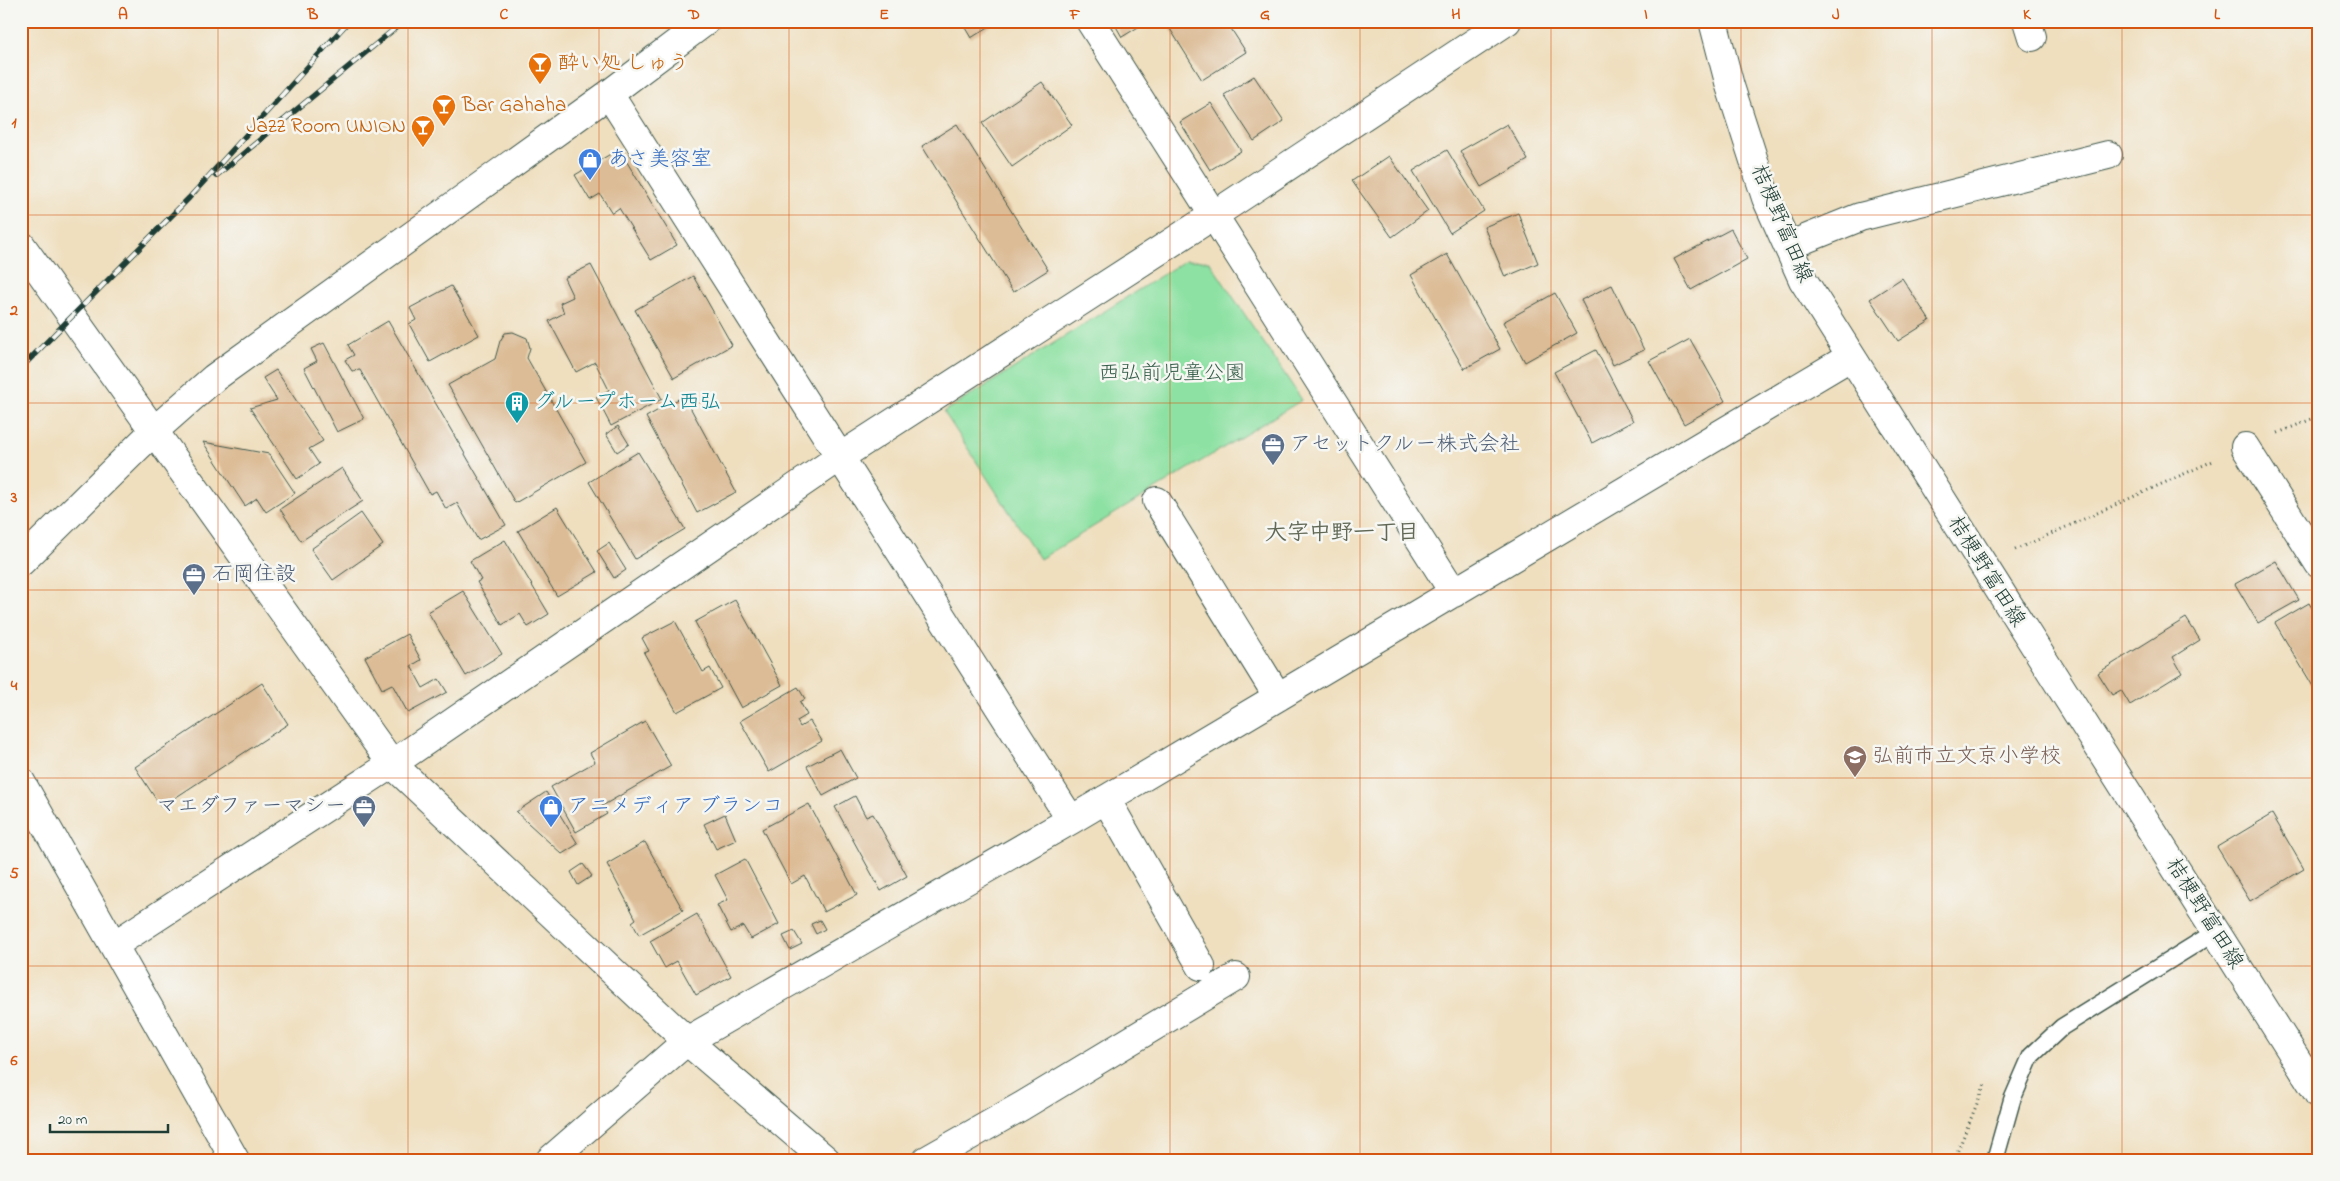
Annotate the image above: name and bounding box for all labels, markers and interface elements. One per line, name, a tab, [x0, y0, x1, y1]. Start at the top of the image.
text: A	[118, 3, 128, 27]
text: B	[307, 3, 319, 27]
text: C	[500, 3, 509, 27]
text: D	[687, 3, 700, 27]
text: E	[879, 3, 889, 27]
text: F	[1069, 3, 1081, 27]
text: G	[1260, 3, 1270, 27]
text: H	[1451, 3, 1461, 27]
text: I	[1644, 3, 1648, 27]
text: J	[1832, 3, 1840, 27]
text: K	[2023, 3, 2032, 27]
text: L	[2214, 3, 2221, 27]
place label: 酔い処 しゅう	[558, 49, 689, 79]
bar icon: 酔い処 しゅう	[527, 51, 553, 85]
place label: Bar Gahaha	[461, 91, 566, 121]
bar icon: Bar Gahaha	[431, 93, 457, 127]
text: 1	[11, 111, 17, 135]
place label: Jazz Room UNION	[246, 112, 406, 142]
bar icon: Jazz Room UNION	[410, 114, 436, 148]
place label: あさ美容室	[608, 145, 712, 175]
shop icon: あさ美容室	[577, 147, 603, 181]
street label: 桔梗野富田線	[1743, 160, 1819, 288]
text: 2	[9, 299, 18, 323]
park label: 西弘前児童公園	[1099, 359, 1246, 389]
place label: グループホーム西弘	[534, 388, 720, 418]
building icon: グループホーム西弘	[504, 390, 530, 424]
place label: アセットクルー株式会社	[1290, 430, 1520, 460]
office icon: アセットクルー株式会社	[1260, 432, 1286, 466]
text: 3	[10, 486, 18, 510]
street label: 桔梗野富田線	[1940, 511, 2032, 633]
district label: 大字中野一丁目	[1265, 518, 1419, 550]
place label: 石岡住設	[212, 560, 296, 590]
office icon: 石岡住設	[181, 562, 207, 596]
text: 4	[10, 674, 18, 698]
place label: 弘前市立文京小学校	[1872, 742, 2061, 772]
school or university icon: 弘前市立文京小学校	[1842, 744, 1868, 778]
place label: マエダファーマシー	[157, 792, 346, 822]
place label: アニメディア ブランコ	[568, 792, 783, 822]
office icon: マエダファーマシー	[351, 794, 377, 828]
shop icon: アニメディア ブランコ	[538, 794, 564, 828]
street label: 桔梗野富田線	[2158, 853, 2250, 975]
text: 5	[9, 862, 19, 886]
text: 6	[9, 1049, 18, 1073]
scale bar	[50, 1101, 168, 1133]
text: 20 m	[58, 1109, 88, 1131]

